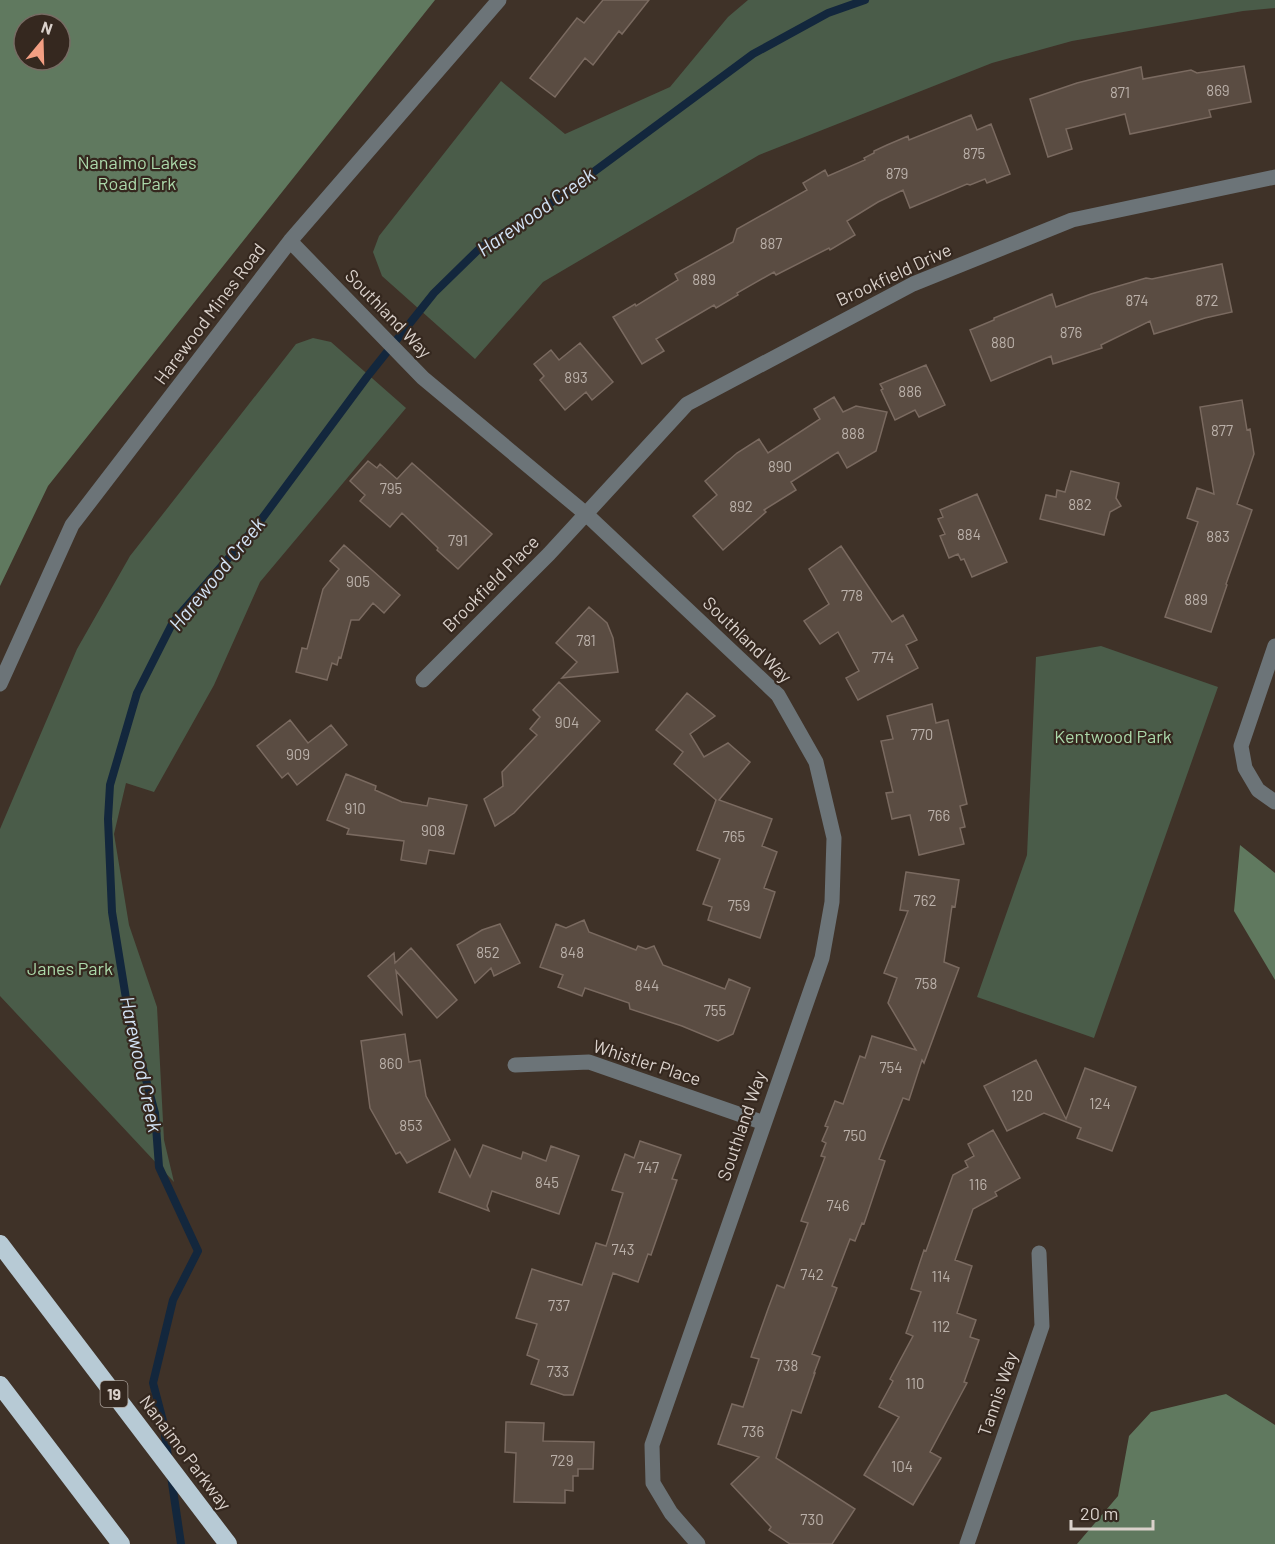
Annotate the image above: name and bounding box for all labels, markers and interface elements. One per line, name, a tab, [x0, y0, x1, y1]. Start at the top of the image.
north arrow	[12, 12, 72, 72]
text: N	[39, 17, 55, 38]
house number: 869	[1206, 81, 1230, 99]
house number: 871	[1110, 83, 1130, 101]
house number: 875	[963, 144, 985, 162]
park label: Nanaimo Lakes Road Park	[77, 151, 197, 194]
water label: Harewood Creek	[472, 161, 599, 261]
house number: 879	[886, 164, 908, 182]
house number: 887	[760, 234, 782, 252]
street label: Harewood Mines Road	[149, 238, 269, 388]
street label: Brookfield Drive	[832, 238, 955, 310]
street label: Southland Way	[341, 264, 437, 362]
house number: 889	[692, 270, 716, 288]
house number: 874	[1125, 291, 1149, 309]
house number: 872	[1196, 291, 1218, 309]
house number: 876	[1060, 323, 1082, 341]
house number: 880	[991, 333, 1015, 351]
house number: 893	[564, 368, 588, 386]
house number: 886	[898, 382, 922, 400]
house number: 877	[1211, 421, 1233, 439]
house number: 888	[841, 424, 865, 442]
house number: 890	[768, 457, 792, 475]
house number: 795	[380, 479, 402, 497]
house number: 882	[1068, 495, 1092, 513]
house number: 892	[729, 497, 753, 515]
water label: Harewood Creek	[163, 512, 269, 635]
house number: 884	[957, 525, 981, 543]
house number: 883	[1206, 527, 1230, 545]
street label: Brookfield Place	[437, 530, 543, 636]
house number: 791	[448, 531, 468, 549]
house number: 905	[346, 572, 370, 590]
house number: 778	[841, 586, 863, 604]
house number: 889	[1184, 590, 1208, 608]
street label: Southland Way	[699, 591, 797, 687]
house number: 781	[576, 631, 596, 649]
house number: 774	[872, 648, 894, 666]
house number: 904	[555, 713, 579, 731]
house number: 770	[911, 725, 933, 743]
park label: Kentwood Park	[1054, 725, 1172, 747]
house number: 909	[286, 745, 310, 763]
house number: 910	[344, 799, 366, 817]
house number: 766	[928, 806, 950, 824]
house number: 908	[421, 821, 445, 839]
house number: 765	[723, 827, 745, 845]
house number: 762	[914, 891, 936, 909]
house number: 759	[728, 896, 750, 914]
house number: 852	[476, 943, 500, 961]
house number: 848	[560, 943, 584, 961]
park label: Janes Park	[27, 957, 113, 979]
house number: 758	[915, 974, 937, 992]
house number: 844	[635, 976, 659, 994]
water label: Harewood Creek	[116, 993, 168, 1134]
house number: 755	[704, 1001, 726, 1019]
street label: Whistler Place	[591, 1034, 704, 1090]
house number: 860	[379, 1054, 403, 1072]
house number: 754	[879, 1058, 903, 1076]
street label: Southland Way	[712, 1068, 770, 1184]
house number: 120	[1011, 1086, 1033, 1104]
house number: 124	[1089, 1094, 1111, 1112]
house number: 853	[399, 1116, 423, 1134]
house number: 750	[843, 1126, 867, 1144]
house number: 747	[637, 1158, 659, 1176]
house number: 845	[535, 1173, 559, 1191]
house number: 116	[969, 1175, 987, 1193]
house number: 746	[826, 1196, 850, 1214]
house number: 743	[611, 1240, 635, 1258]
house number: 742	[800, 1265, 824, 1283]
house number: 114	[932, 1267, 950, 1285]
house number: 737	[548, 1296, 570, 1314]
house number: 112	[932, 1317, 950, 1335]
street label: Tannis Way	[972, 1349, 1022, 1439]
house number: 738	[776, 1356, 798, 1374]
house number: 733	[547, 1362, 569, 1380]
house number: 110	[905, 1374, 925, 1392]
road number: 19	[100, 1381, 128, 1407]
street label: Nanaimo Parkway	[135, 1390, 236, 1514]
house number: 736	[742, 1422, 764, 1440]
house number: 729	[551, 1451, 573, 1469]
house number: 104	[891, 1457, 913, 1475]
scale bar	[1071, 1493, 1154, 1531]
text: 20 m	[1080, 1502, 1118, 1524]
house number: 730	[800, 1510, 824, 1528]

